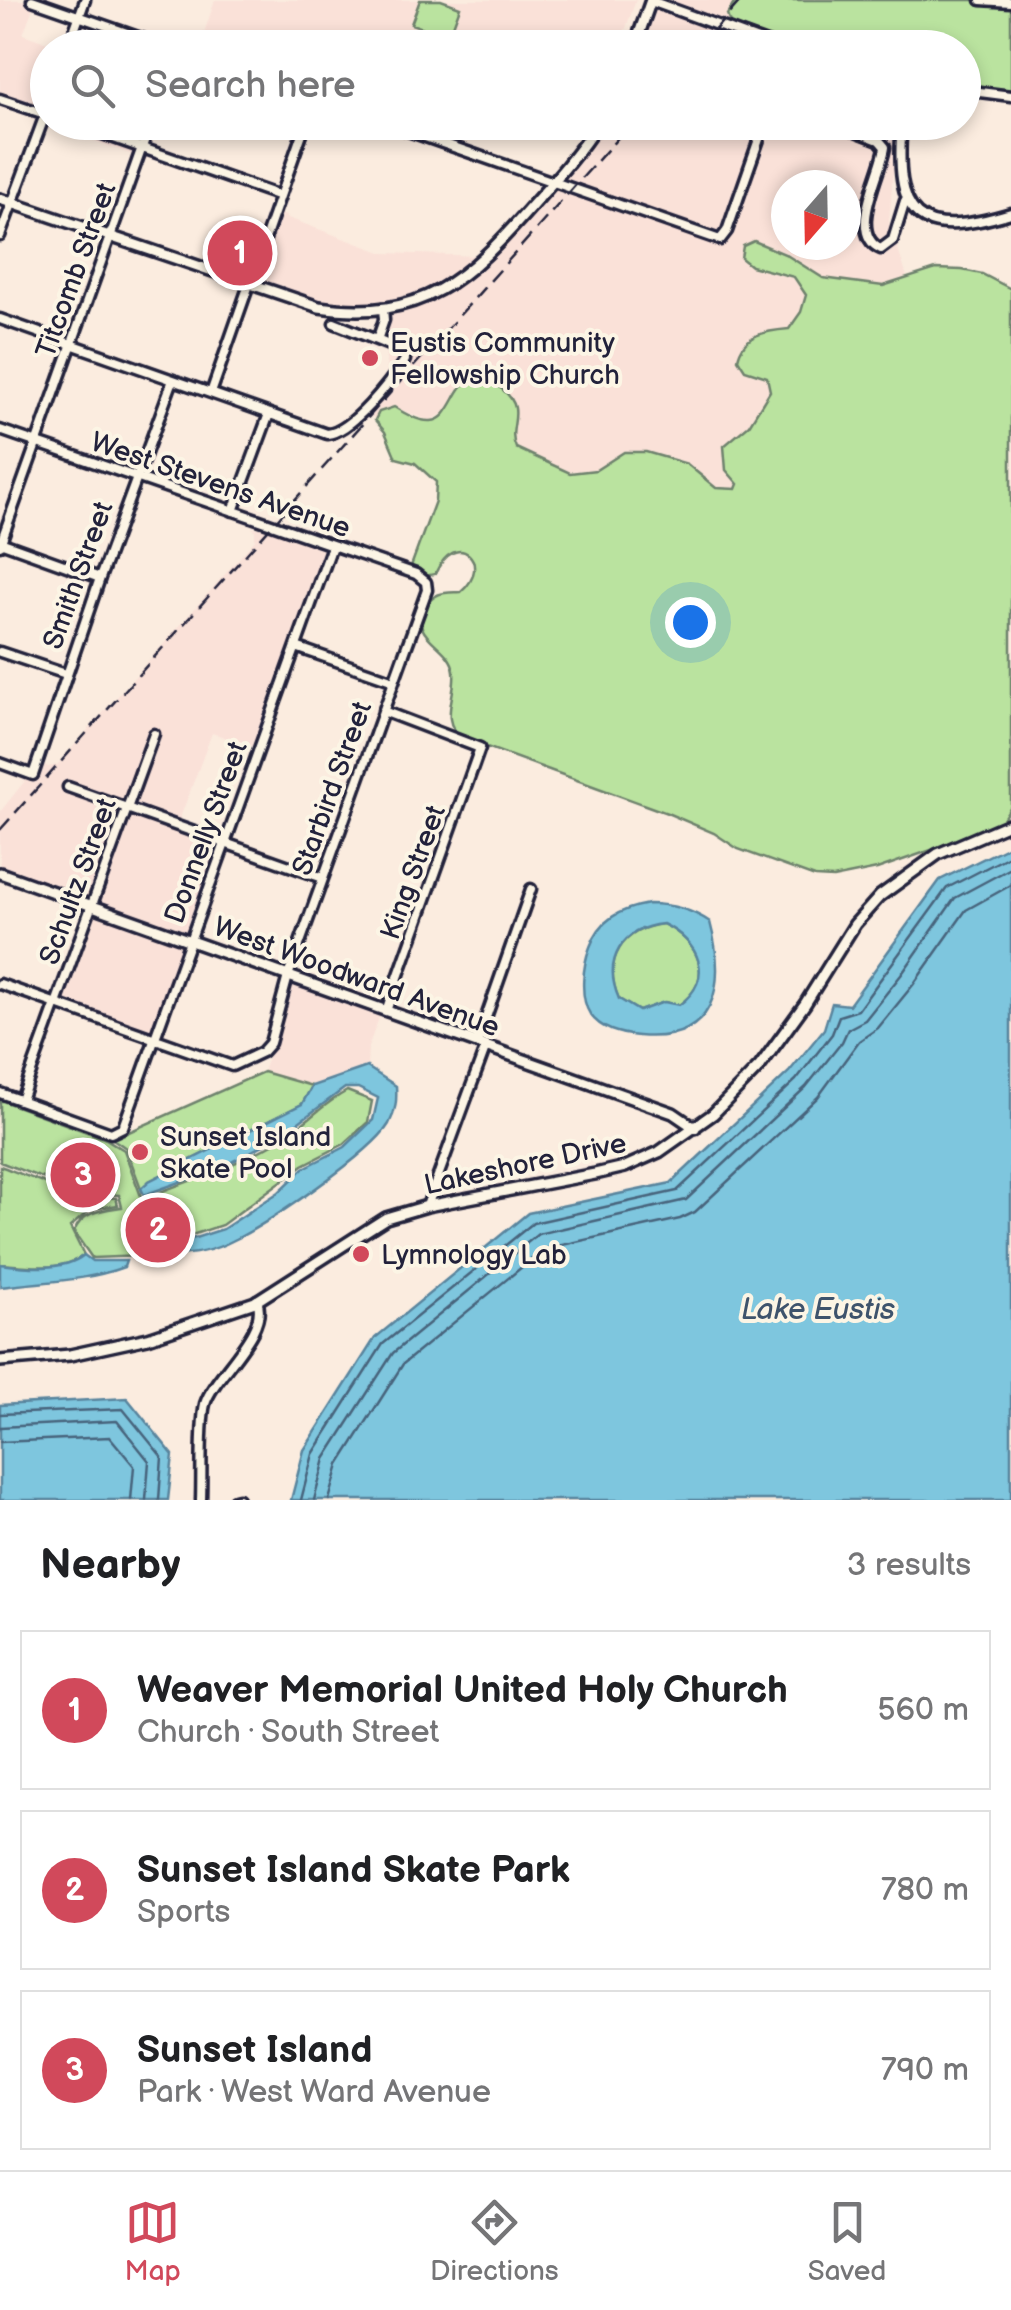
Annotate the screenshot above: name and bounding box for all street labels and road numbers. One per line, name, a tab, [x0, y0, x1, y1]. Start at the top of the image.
street label: Titcomb Street	[29, 178, 124, 363]
street label: West Stevens Avenue	[87, 426, 355, 545]
street label: Smith Street	[36, 497, 120, 654]
street label: Starbird Street	[286, 697, 379, 880]
street label: Donnelly Street	[158, 737, 255, 928]
street label: Schultz Street	[33, 793, 124, 969]
street label: King Street	[374, 801, 453, 944]
street label: West Woodward Avenue	[209, 910, 504, 1045]
street label: Lakeshore Drive	[421, 1127, 629, 1202]

